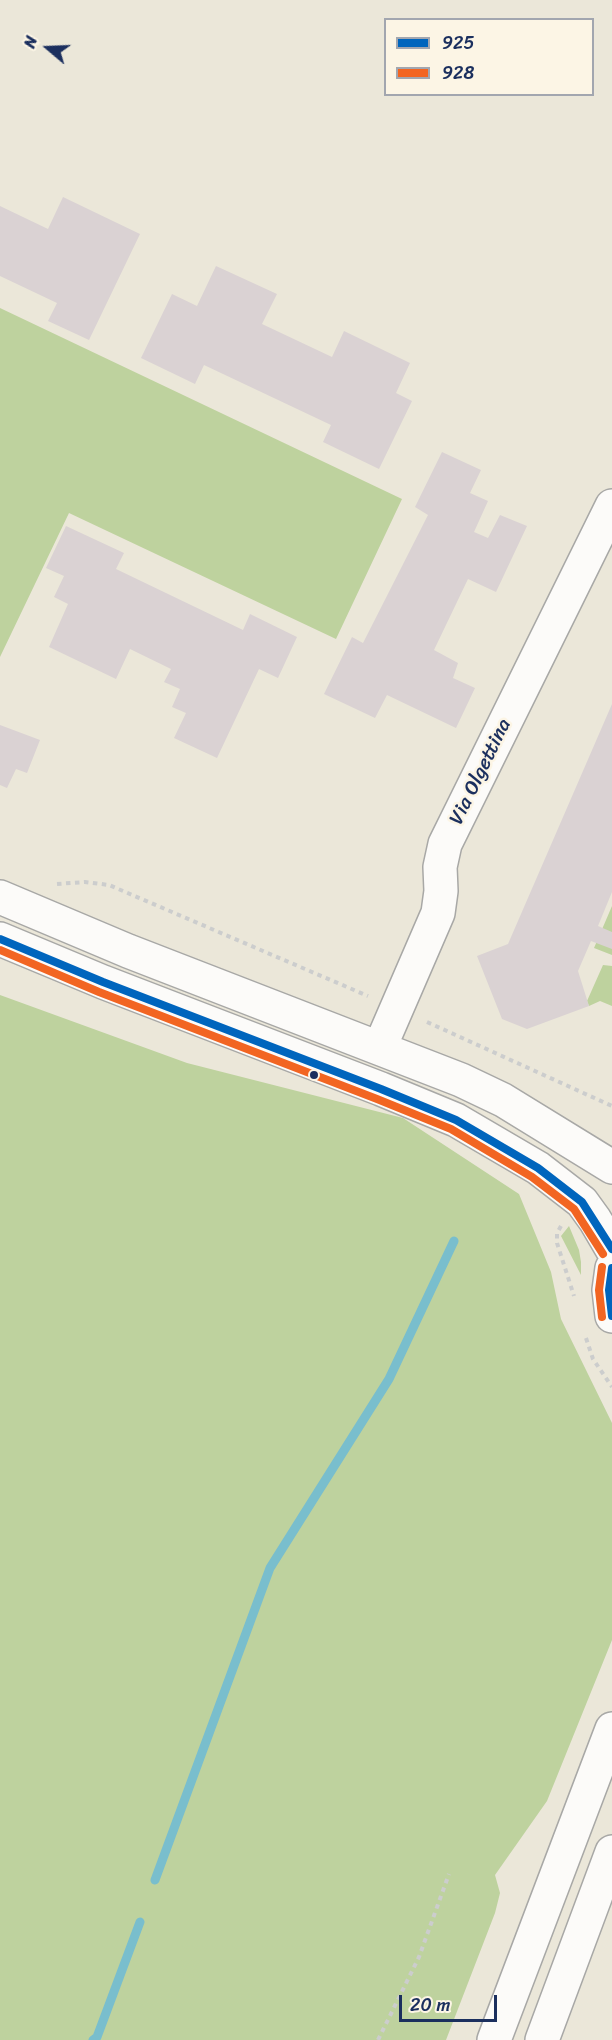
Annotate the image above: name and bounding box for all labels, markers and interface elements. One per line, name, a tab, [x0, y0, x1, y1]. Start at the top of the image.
north arrow	[18, 18, 78, 78]
legend	[384, 18, 594, 96]
text: 925	[442, 27, 474, 59]
text: N	[15, 32, 46, 52]
text: 928	[442, 57, 474, 89]
street label: Via Olgettina	[445, 715, 517, 829]
unlabelled marker	[308, 1069, 320, 1081]
scale bar	[402, 1983, 500, 2021]
text: 20 m	[410, 1989, 450, 2021]

